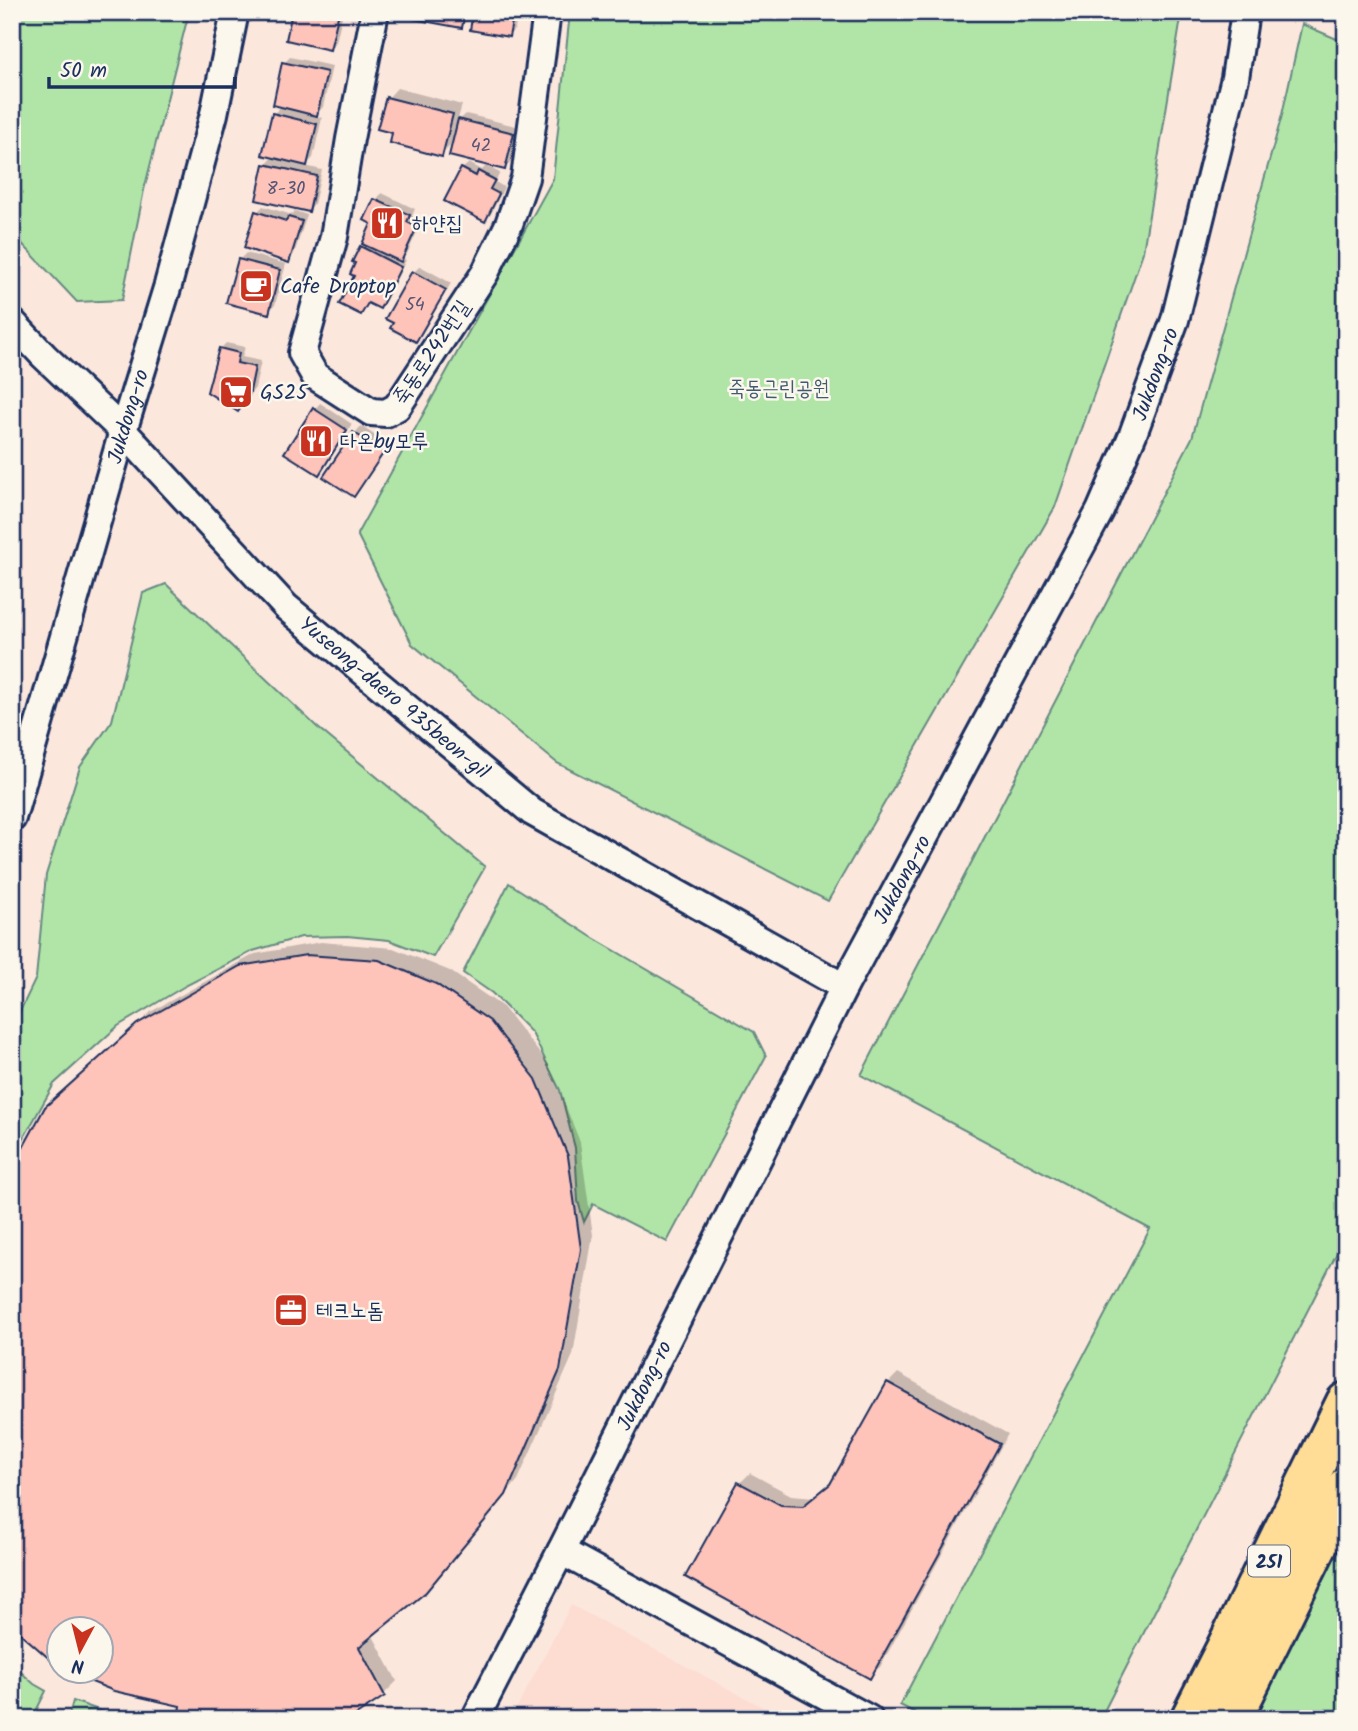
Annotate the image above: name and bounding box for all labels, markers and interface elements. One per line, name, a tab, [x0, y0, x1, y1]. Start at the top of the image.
scale bar	[49, 46, 234, 90]
text: 50 m	[60, 55, 107, 88]
house number: 42	[471, 132, 491, 161]
house number: 8-30	[267, 175, 305, 204]
restaurant icon: 하얀집	[368, 204, 406, 242]
place label: 하얀집	[412, 208, 463, 241]
cafe icon: Cafe Droptop	[237, 267, 275, 305]
place label: Cafe Droptop	[280, 271, 396, 304]
house number: 54	[405, 291, 425, 320]
street label: 죽동로242번길	[385, 294, 480, 412]
street label: Jukdong-ro	[1124, 323, 1189, 426]
street label: Jukdong-ro	[99, 365, 159, 468]
supermarket icon: GS25	[217, 373, 255, 411]
park label: 죽동근린공원	[728, 373, 830, 406]
place label: GS25	[260, 377, 309, 410]
restaurant icon: 다온by모루	[297, 422, 335, 460]
place label: 다온by모루	[340, 426, 428, 459]
street label: Yuseong-daero 935beon-gil	[291, 609, 497, 788]
street label: Jukdong-ro	[866, 829, 941, 931]
office icon: 테크노돔	[272, 1291, 310, 1329]
place label: 테크노돔	[316, 1295, 384, 1328]
street label: Jukdong-ro	[609, 1335, 682, 1437]
road number: 251	[1248, 1546, 1290, 1576]
north arrow	[46, 1616, 116, 1686]
text: N	[70, 1649, 86, 1681]

